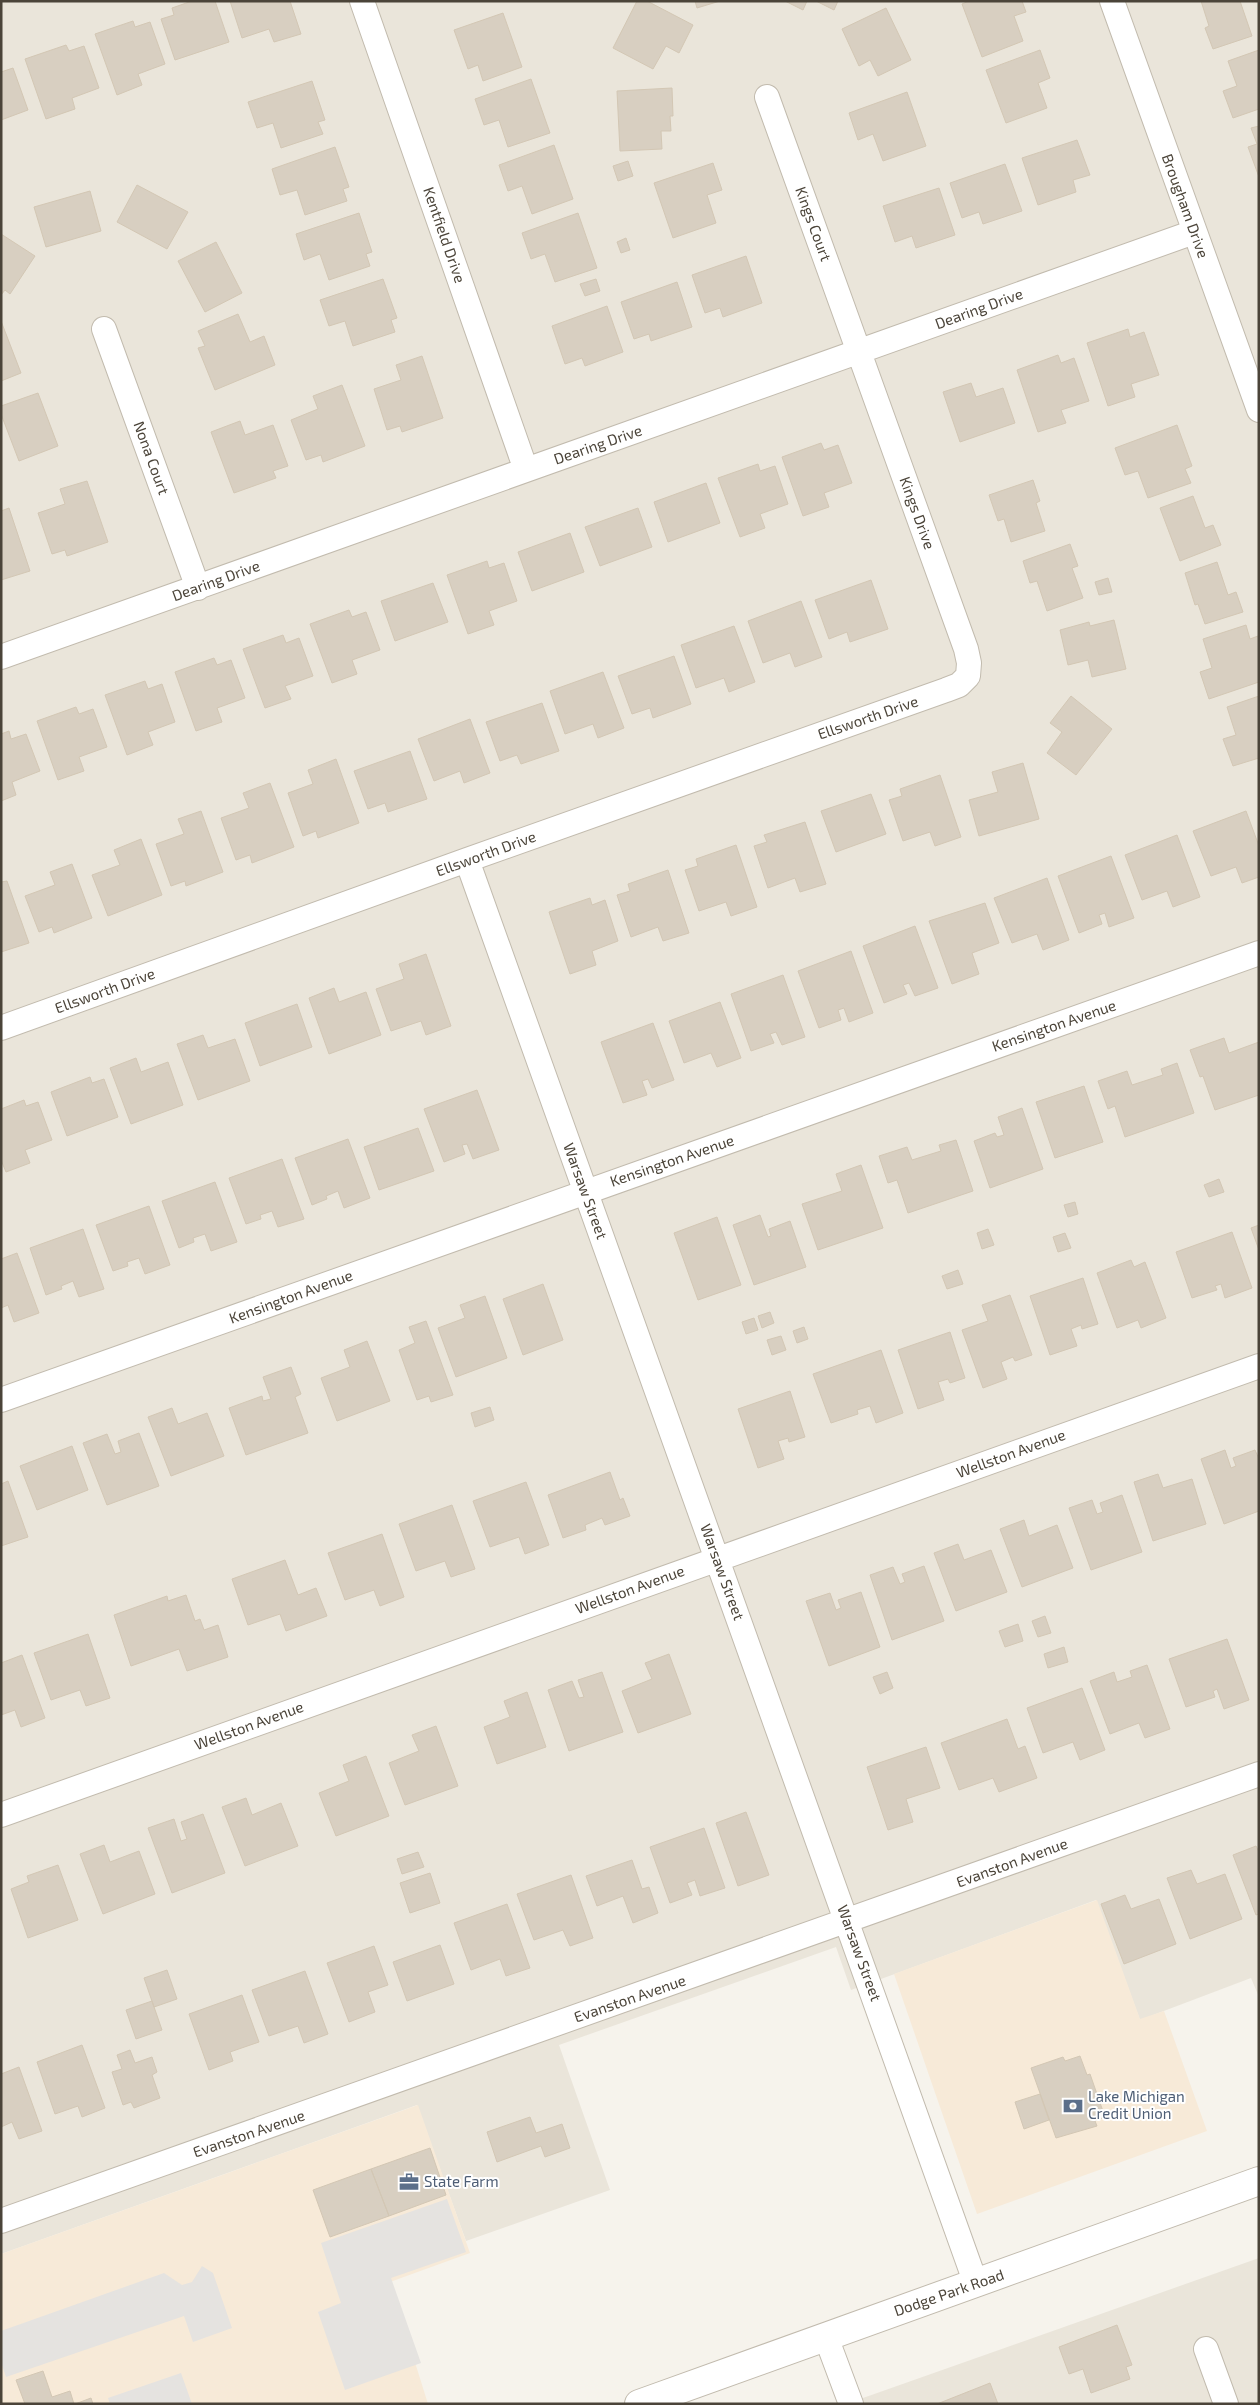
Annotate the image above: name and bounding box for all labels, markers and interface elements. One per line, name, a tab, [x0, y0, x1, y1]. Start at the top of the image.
street label: Brougham Drive	[1159, 151, 1213, 260]
street label: Kentfield Drive	[420, 184, 470, 285]
street label: Kings Court	[792, 184, 836, 264]
street label: Dearing Drive	[932, 284, 1025, 332]
street label: Nona Court	[130, 419, 174, 497]
street label: Dearing Drive	[551, 421, 644, 468]
street label: Kings Drive	[896, 474, 939, 552]
street label: Dearing Drive	[169, 556, 262, 604]
street label: Ellsworth Drive	[815, 691, 920, 743]
street label: Ellsworth Drive	[433, 827, 538, 880]
street label: Ellsworth Drive	[52, 964, 157, 1017]
street label: Kensington Avenue	[989, 995, 1118, 1055]
street label: Kensington Avenue	[607, 1130, 736, 1190]
street label: Warsaw Street	[560, 1140, 612, 1242]
street label: Kensington Avenue	[226, 1265, 355, 1327]
street label: Wellston Avenue	[954, 1425, 1068, 1481]
street label: Warsaw Street	[697, 1521, 749, 1623]
street label: Wellston Avenue	[573, 1561, 687, 1617]
street label: Wellston Avenue	[192, 1697, 306, 1753]
street label: Evanston Avenue	[954, 1834, 1070, 1891]
street label: Warsaw Street	[834, 1902, 886, 2004]
street label: Evanston Avenue	[571, 1970, 688, 2026]
place label: Lake Michigan Credit Union	[1088, 2087, 1185, 2122]
bank icon: Lake Michigan Credit Union	[1062, 2095, 1084, 2117]
street label: Evanston Avenue	[190, 2105, 307, 2161]
office icon: State Farm	[398, 2171, 420, 2193]
place label: State Farm	[424, 2172, 499, 2190]
street label: Dodge Park Road	[891, 2265, 1006, 2319]

